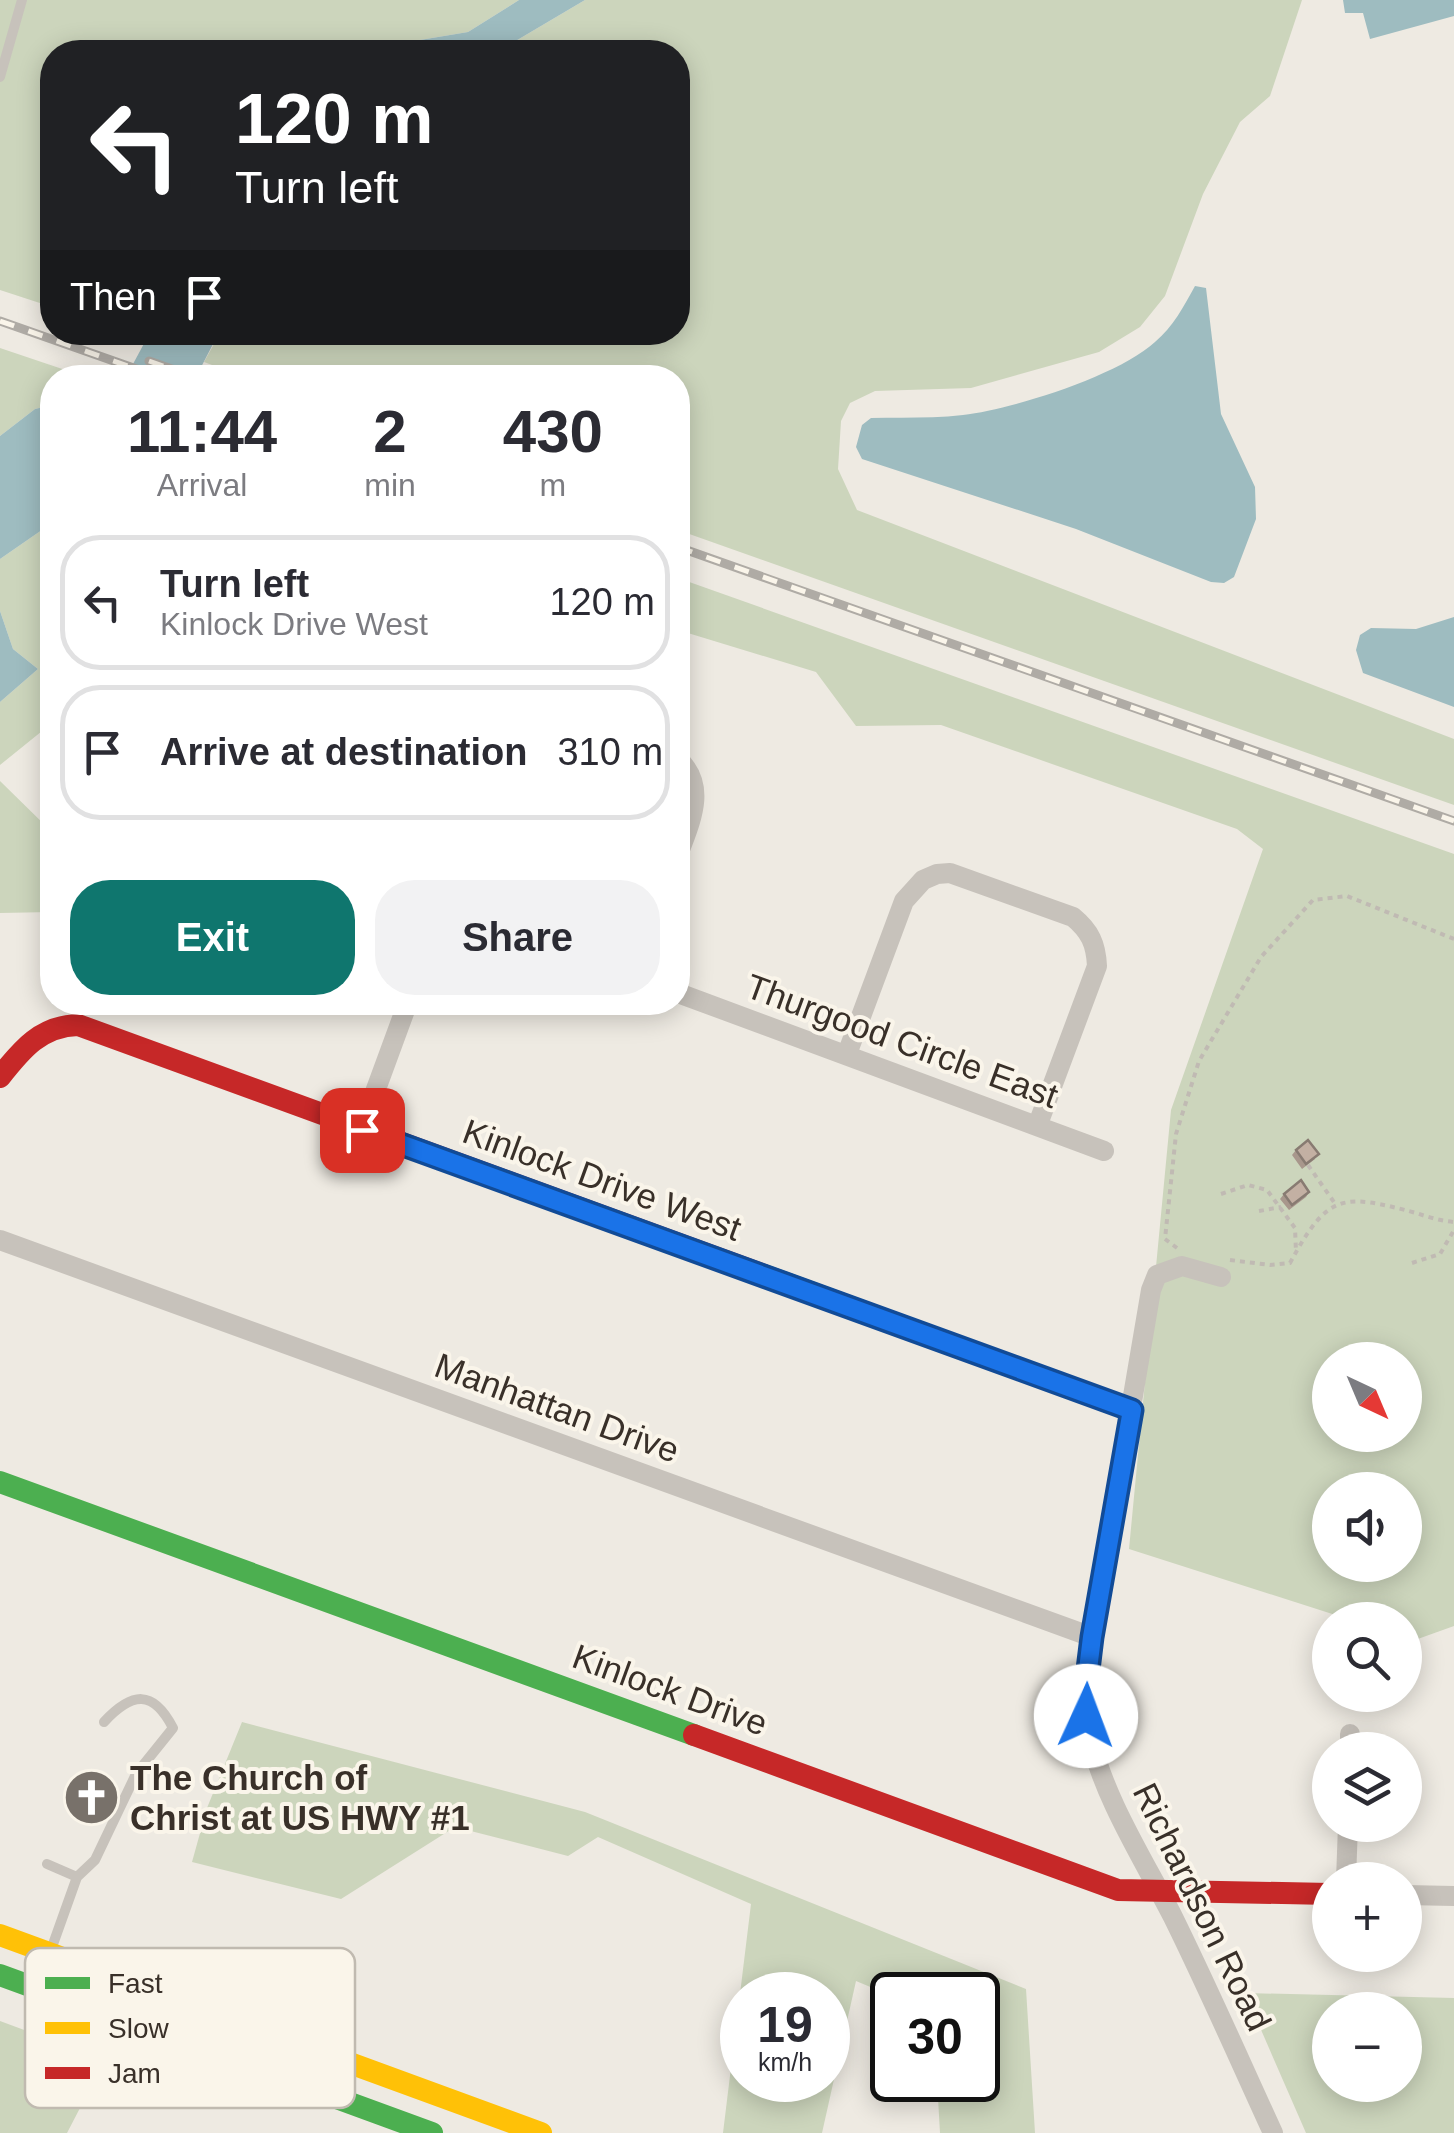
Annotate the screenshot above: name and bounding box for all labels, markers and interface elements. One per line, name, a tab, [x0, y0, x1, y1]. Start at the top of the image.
icon: left	[70, 80, 200, 210]
text: 120 m	[235, 80, 433, 158]
text: Turn left	[235, 162, 398, 213]
icon: arrive	[177, 270, 232, 325]
text: Then	[70, 276, 157, 318]
text: 11:44	[127, 398, 277, 465]
text: 2	[373, 398, 407, 465]
text: 430	[503, 398, 603, 465]
text: Arrival	[157, 467, 247, 503]
text: min	[364, 467, 416, 503]
text: m	[540, 467, 566, 503]
text: Turn left	[160, 563, 309, 605]
icon: left	[75, 575, 130, 630]
text: 120 m	[549, 581, 655, 623]
text: Kinlock Drive West	[160, 606, 428, 642]
icon: arrive	[75, 725, 130, 780]
text: Arrive at destination	[160, 731, 527, 773]
text: 310 m	[557, 731, 663, 773]
button: Exit	[70, 880, 355, 995]
button: Share	[375, 880, 660, 995]
street label: Thurgood Circle East	[741, 966, 1064, 1115]
pin	[320, 1088, 405, 1173]
icon: arrive	[335, 1103, 390, 1158]
street label: Kinlock Drive West	[458, 1111, 747, 1248]
north arrow	[1312, 1342, 1422, 1452]
map controls	[1312, 1342, 1422, 2102]
street label: Manhattan Drive	[430, 1345, 684, 1470]
button: sound	[1312, 1472, 1422, 1582]
button: search	[1312, 1602, 1422, 1712]
street label: Kinlock Drive	[568, 1636, 773, 1743]
position arrow	[1034, 1664, 1138, 1768]
button: layers	[1312, 1732, 1422, 1842]
place label: The Church of Christ at US HWY #1	[130, 1758, 470, 1837]
church icon: The Church of Christ at US HWY #1	[61, 1768, 121, 1828]
street label: Richardson Road	[1126, 1777, 1279, 2037]
button: +	[1312, 1862, 1422, 1972]
legend	[25, 1948, 355, 2108]
text: Fast	[108, 1968, 163, 1999]
speed limit sign: 30	[870, 1972, 1000, 2102]
button: −	[1312, 1992, 1422, 2102]
text: 19	[757, 1997, 813, 2053]
text: Slow	[108, 2013, 169, 2044]
text: km/h	[758, 2048, 812, 2076]
text: Jam	[108, 2058, 161, 2089]

